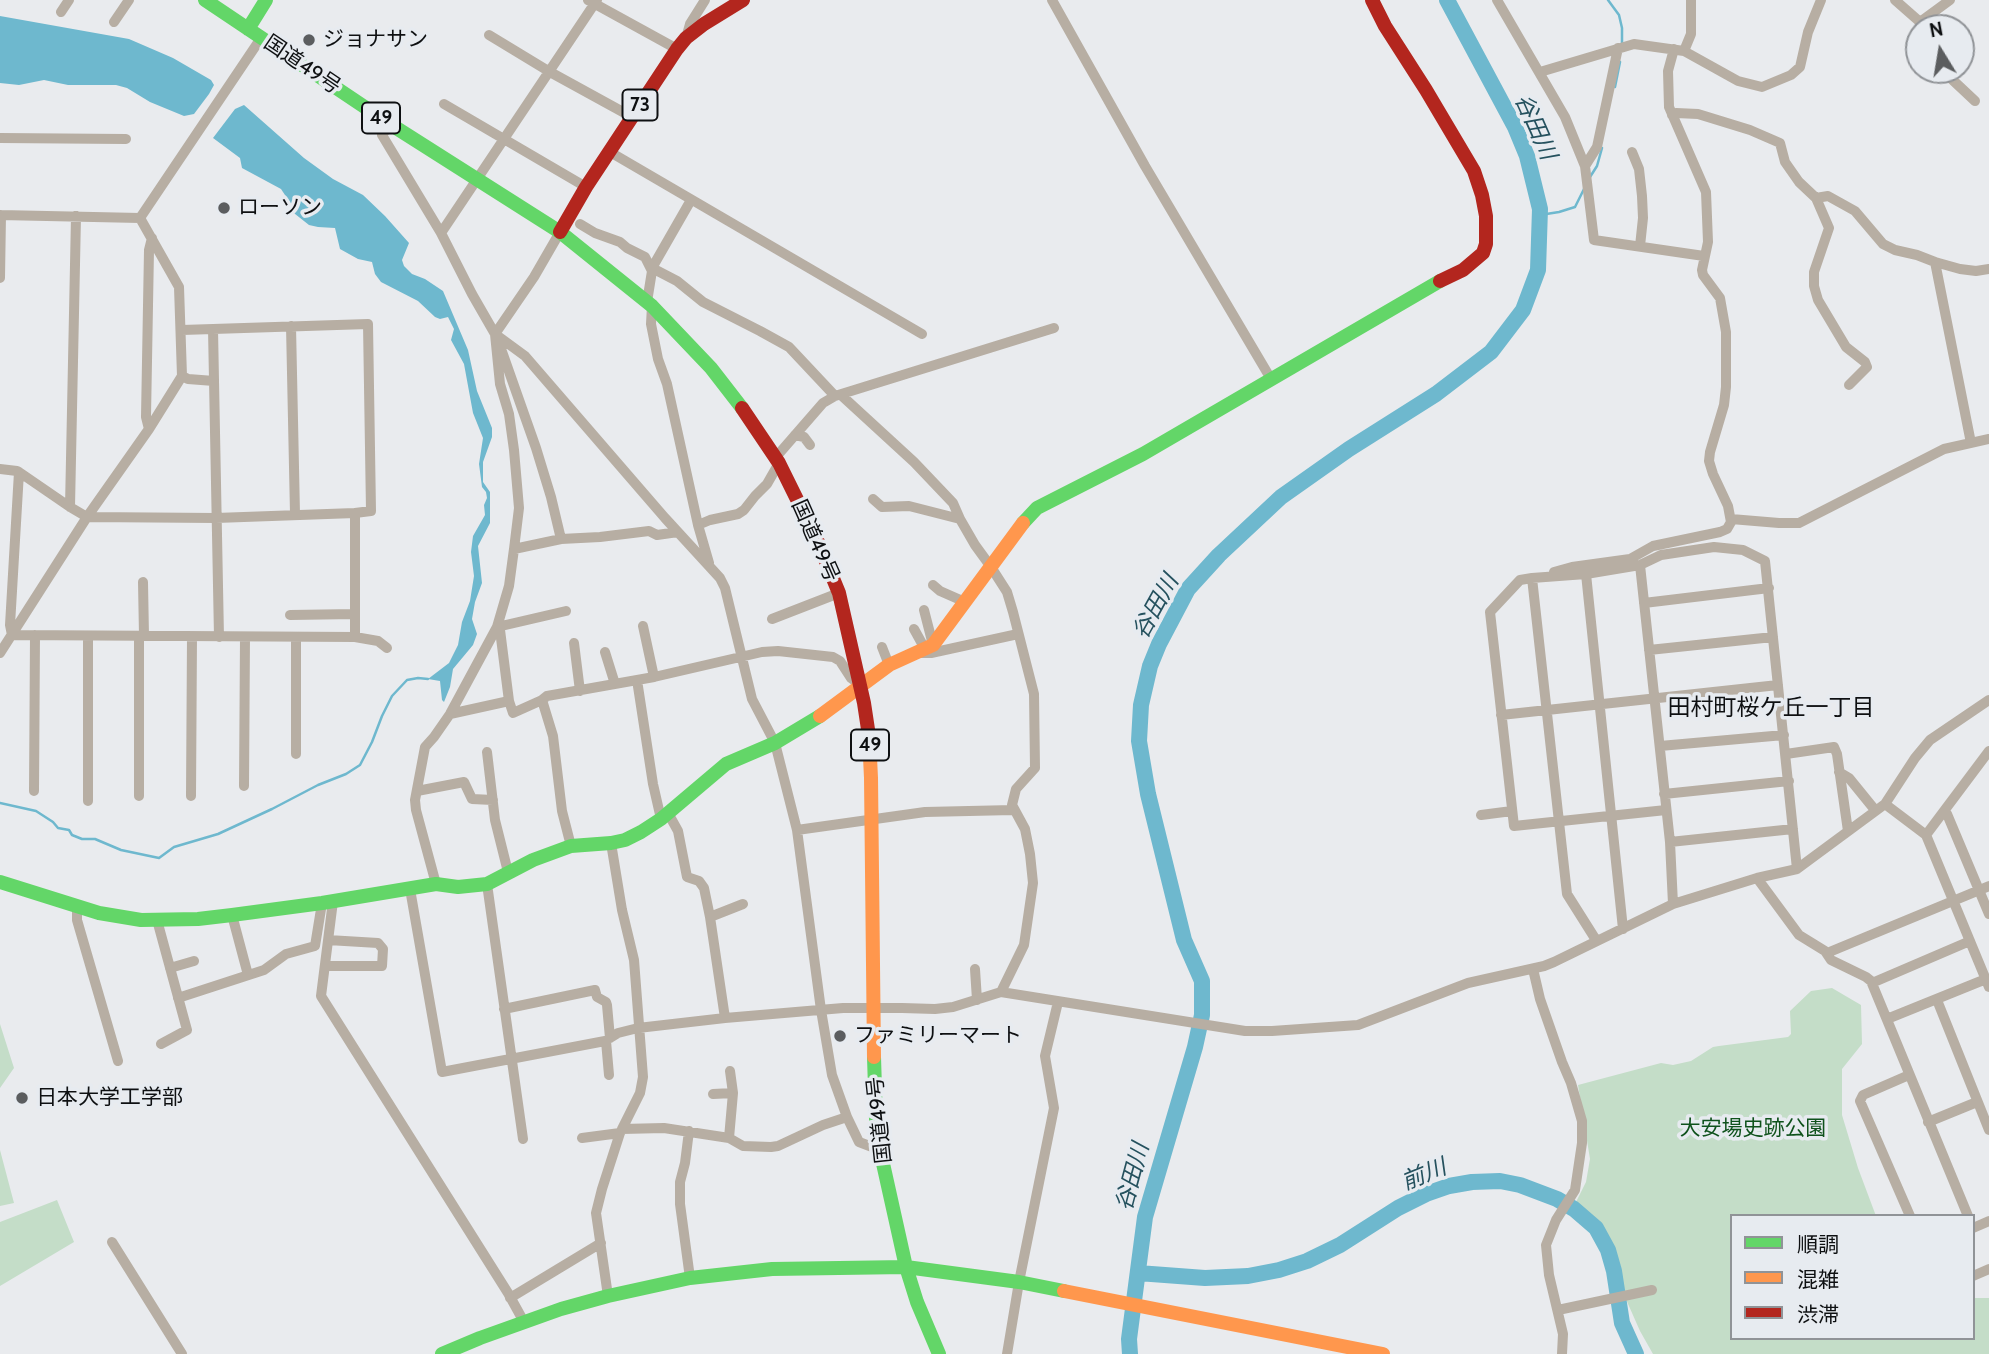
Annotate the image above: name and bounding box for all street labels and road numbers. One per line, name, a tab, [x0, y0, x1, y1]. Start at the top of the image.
street label: 国道49号	[259, 30, 345, 100]
road number: 73	[622, 90, 658, 120]
road number: 49	[362, 102, 400, 134]
street label: 国道49号	[786, 496, 844, 586]
road number: 49	[851, 730, 889, 760]
street label: 国道49号	[863, 1075, 897, 1165]

